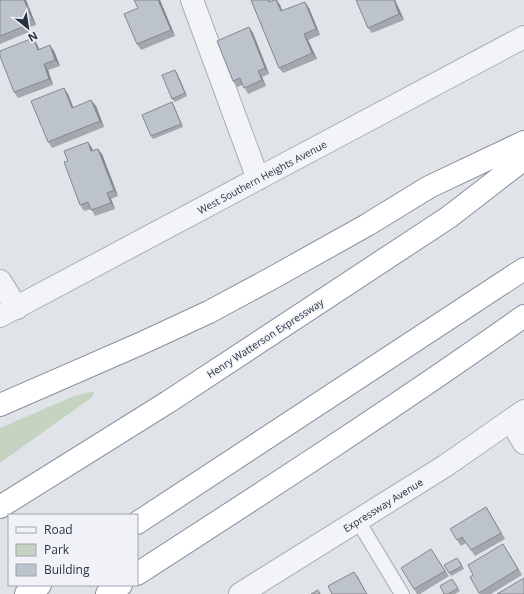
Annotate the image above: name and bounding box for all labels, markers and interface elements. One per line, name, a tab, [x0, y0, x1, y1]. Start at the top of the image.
north arrow	[8, 8, 48, 48]
text: N	[26, 28, 41, 46]
street label: West Southern Heights Avenue	[195, 137, 329, 217]
street label: Henry Watterson Expressway	[204, 294, 327, 381]
street label: Expressway Avenue	[340, 475, 426, 535]
legend	[8, 514, 138, 586]
text: Road	[44, 521, 73, 538]
text: Park	[44, 541, 70, 558]
text: Building	[44, 561, 90, 578]

